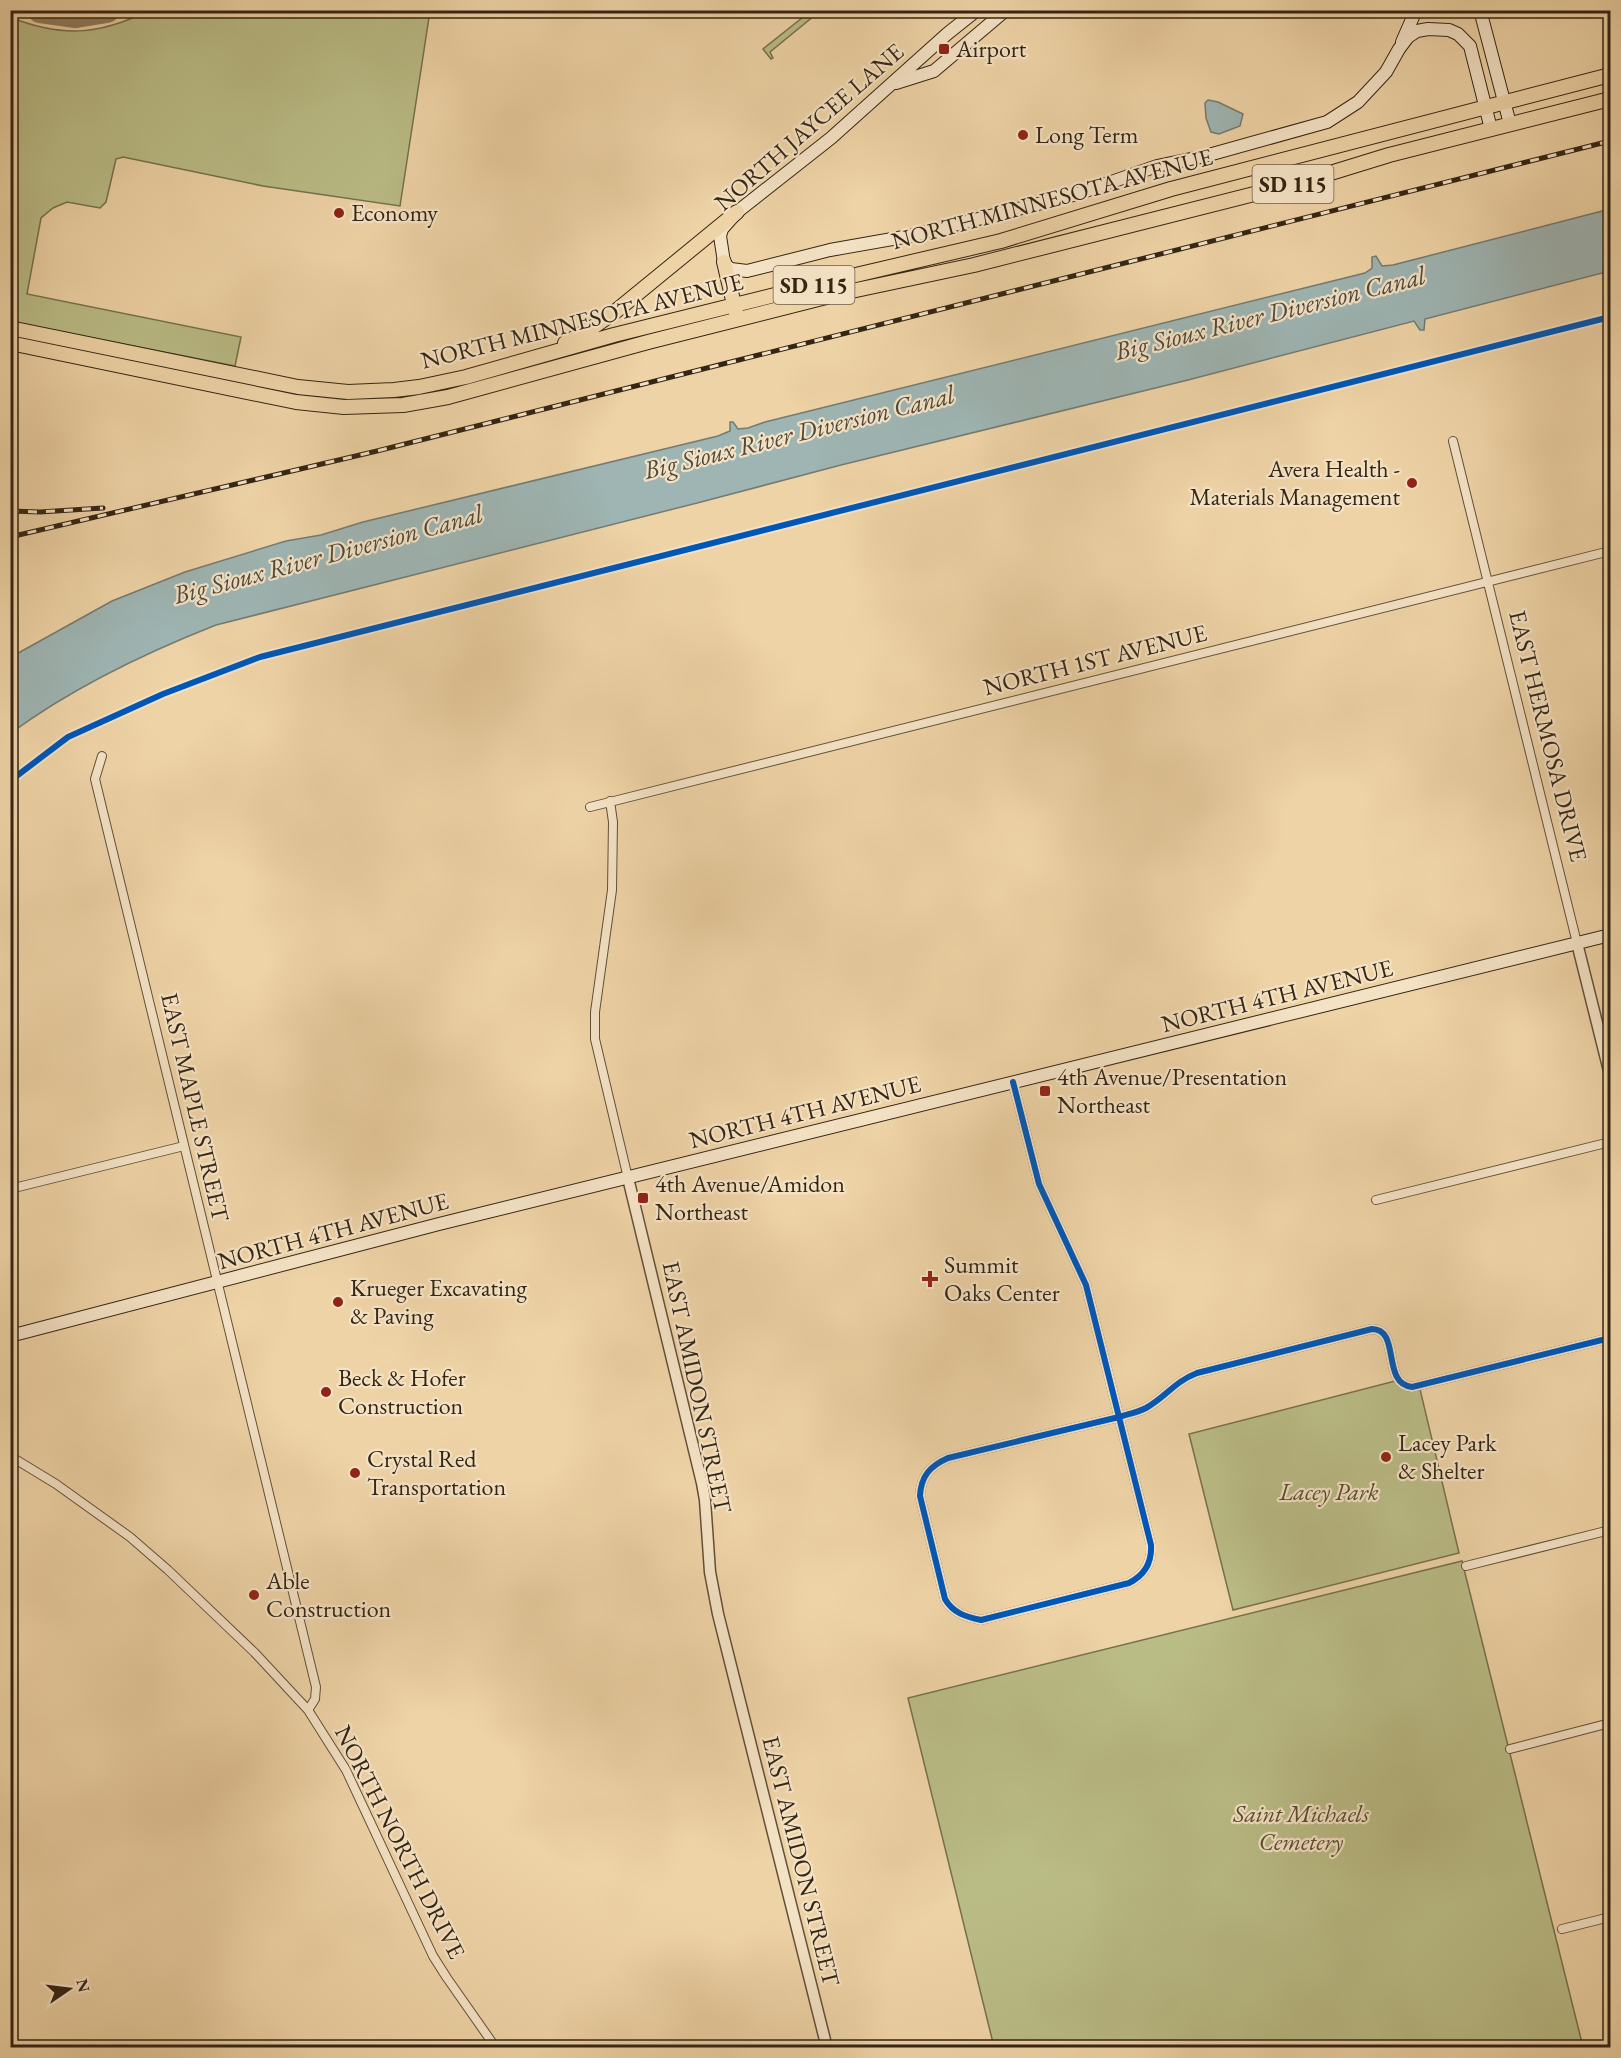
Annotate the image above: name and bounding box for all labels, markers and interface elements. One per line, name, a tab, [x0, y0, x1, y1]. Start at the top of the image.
place label: Airport	[955, 33, 1027, 64]
street label: NORTH JAYCEE LANE	[708, 36, 910, 217]
marker: Airport	[937, 42, 951, 56]
place label: Long Term	[1035, 119, 1139, 150]
marker: Long Term	[1016, 128, 1030, 142]
street label: NORTH MINNESOTA AVENUE	[888, 141, 1216, 256]
road number: SD 115	[1252, 165, 1334, 203]
place label: Economy	[351, 197, 438, 228]
marker: Economy	[332, 206, 346, 220]
water label: Big Sioux River Diversion Canal	[1110, 258, 1430, 368]
street label: NORTH MINNESOTA AVENUE	[417, 265, 746, 376]
road number: SD 115	[774, 266, 854, 304]
water label: Big Sioux River Diversion Canal	[639, 377, 959, 487]
place label: Avera Health - Materials Management	[1190, 453, 1400, 512]
marker: Avera Health - Materials Management	[1405, 476, 1419, 490]
water label: Big Sioux River Diversion Canal	[168, 496, 487, 612]
street label: EAST HERMOSA DRIVE	[1502, 607, 1595, 865]
street label: NORTH 1ST AVENUE	[980, 617, 1210, 702]
street label: NORTH 4TH AVENUE	[1158, 952, 1396, 1039]
street label: EAST MAPLE STREET	[154, 990, 237, 1225]
place label: 4th Avenue/Presentation Northeast	[1057, 1061, 1287, 1120]
street label: NORTH 4TH AVENUE	[686, 1068, 924, 1155]
marker: 4th Avenue/Presentation Northeast	[1038, 1084, 1052, 1098]
place label: 4th Avenue/Amidon Northeast	[655, 1168, 845, 1227]
street label: NORTH 4TH AVENUE	[214, 1185, 452, 1276]
marker: 4th Avenue/Amidon Northeast	[636, 1191, 650, 1205]
place label: Summit Oaks Center	[944, 1249, 1060, 1308]
street label: EAST AMIDON STREET	[656, 1258, 739, 1516]
marker: Summit Oaks Center	[921, 1270, 939, 1288]
place label: Krueger Excavating & Paving	[350, 1272, 528, 1331]
marker: Krueger Excavating & Paving	[331, 1295, 345, 1309]
place label: Beck & Hofer Construction	[338, 1362, 466, 1421]
marker: Beck & Hofer Construction	[319, 1385, 333, 1399]
place label: Lacey Park & Shelter	[1398, 1427, 1497, 1486]
place label: Crystal Red Transportation	[367, 1443, 506, 1502]
marker: Lacey Park & Shelter	[1379, 1450, 1393, 1464]
marker: Crystal Red Transportation	[348, 1466, 362, 1480]
park label: Lacey Park	[1278, 1476, 1379, 1507]
place label: Able Construction	[265, 1565, 392, 1624]
marker: Able Construction	[247, 1588, 261, 1602]
street label: NORTH NORTH DRIVE	[328, 1720, 473, 1964]
street label: EAST AMIDON STREET	[755, 1733, 848, 1990]
park label: Saint Michaels Cemetery	[1232, 1798, 1369, 1857]
north arrow	[39, 1959, 99, 2019]
text: N	[71, 1977, 95, 1994]

